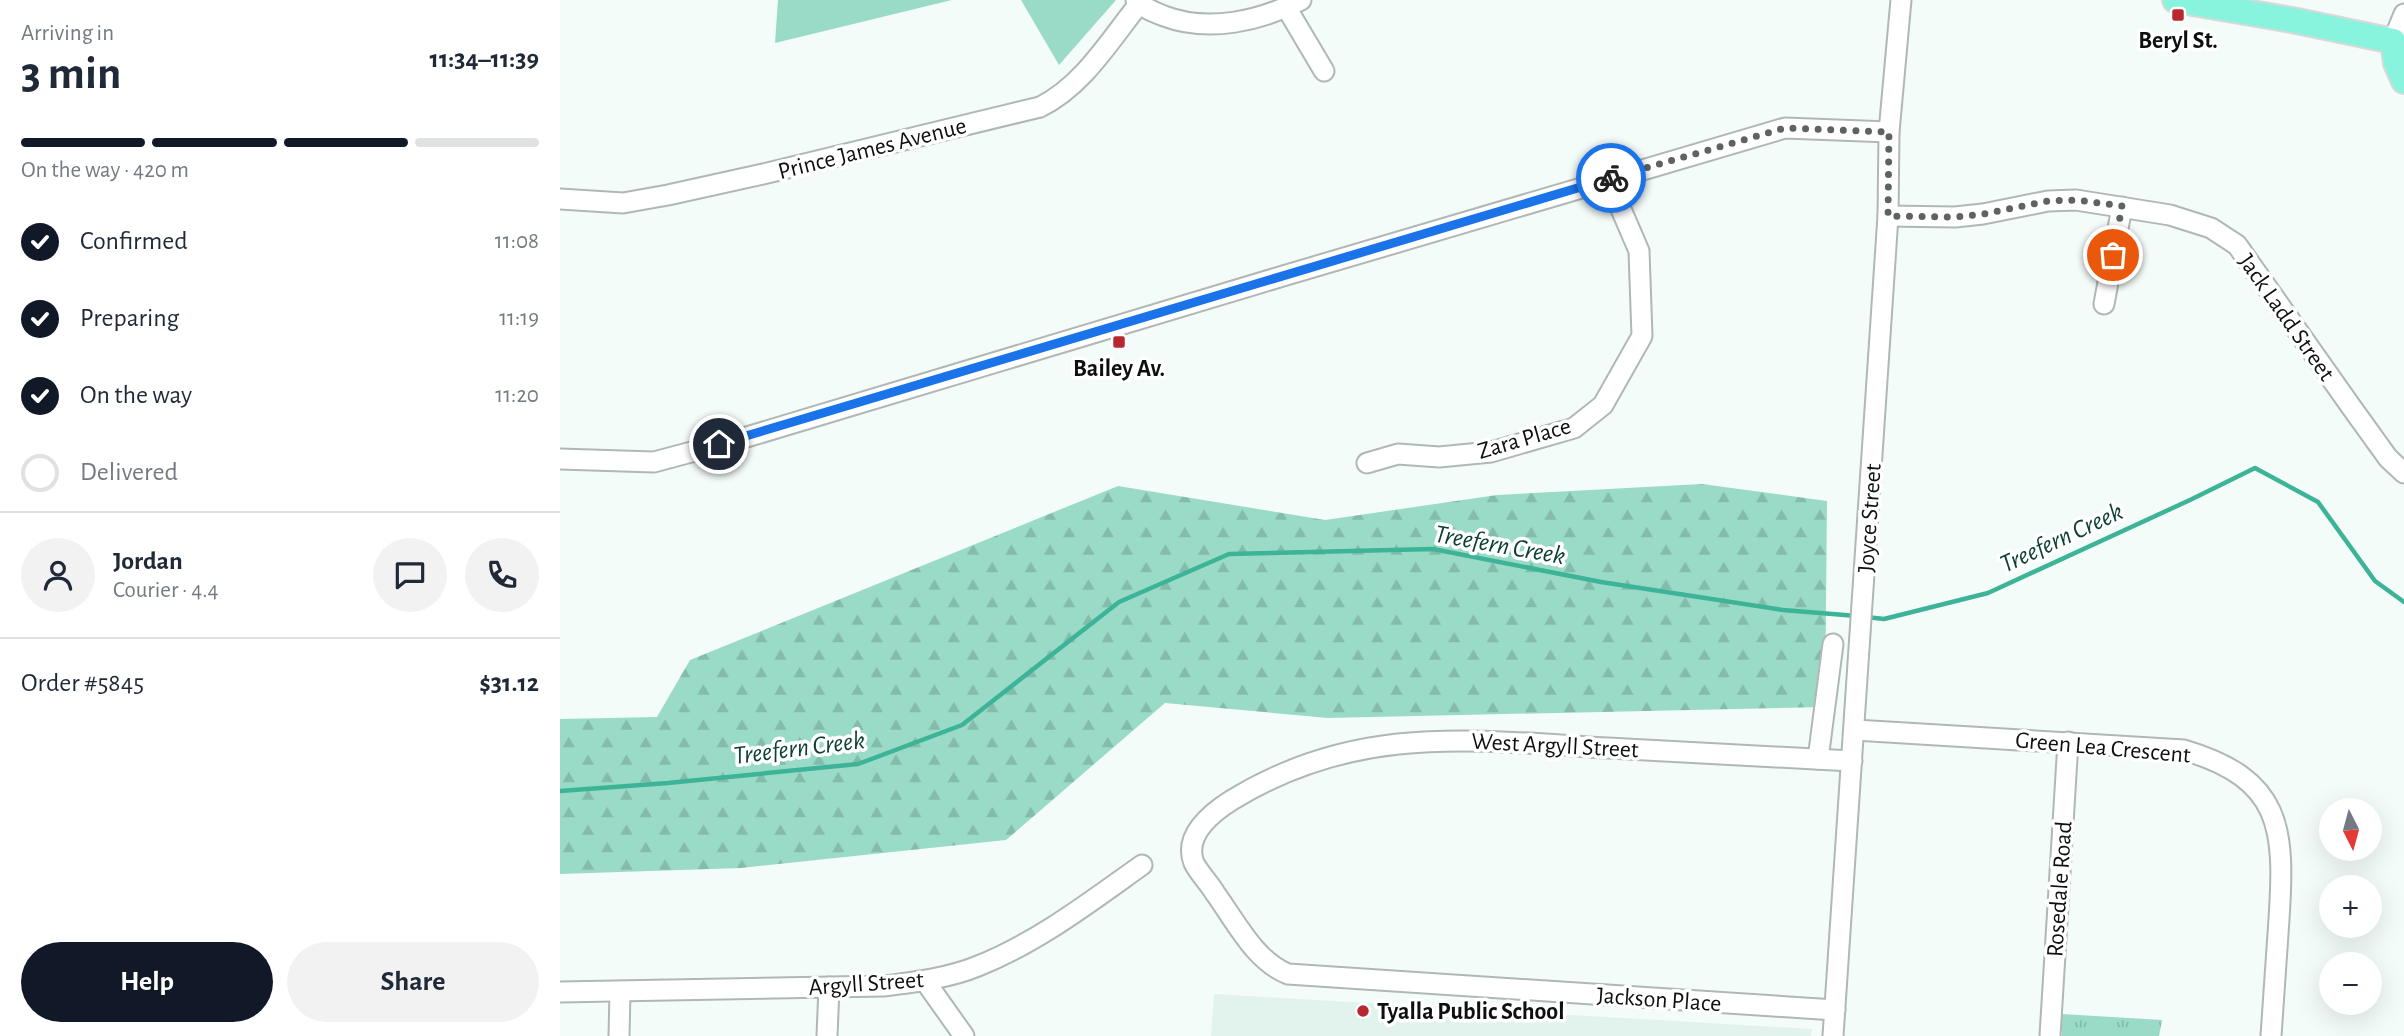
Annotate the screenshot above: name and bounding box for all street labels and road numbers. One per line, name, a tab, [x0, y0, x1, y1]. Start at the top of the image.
street label: Prince James Avenue	[776, 114, 969, 184]
street label: Jack Ladd Street	[2234, 250, 2339, 386]
street label: Zara Place	[1475, 414, 1574, 464]
street label: Joyce Street	[1854, 462, 1886, 573]
street label: Green Lea Crescent	[2014, 728, 2192, 768]
street label: West Argyll Street	[1471, 730, 1640, 762]
street label: Rosedale Road	[2043, 820, 2077, 958]
street label: Argyll Street	[808, 968, 925, 1000]
street label: Jackson Place	[1596, 984, 1722, 1016]

